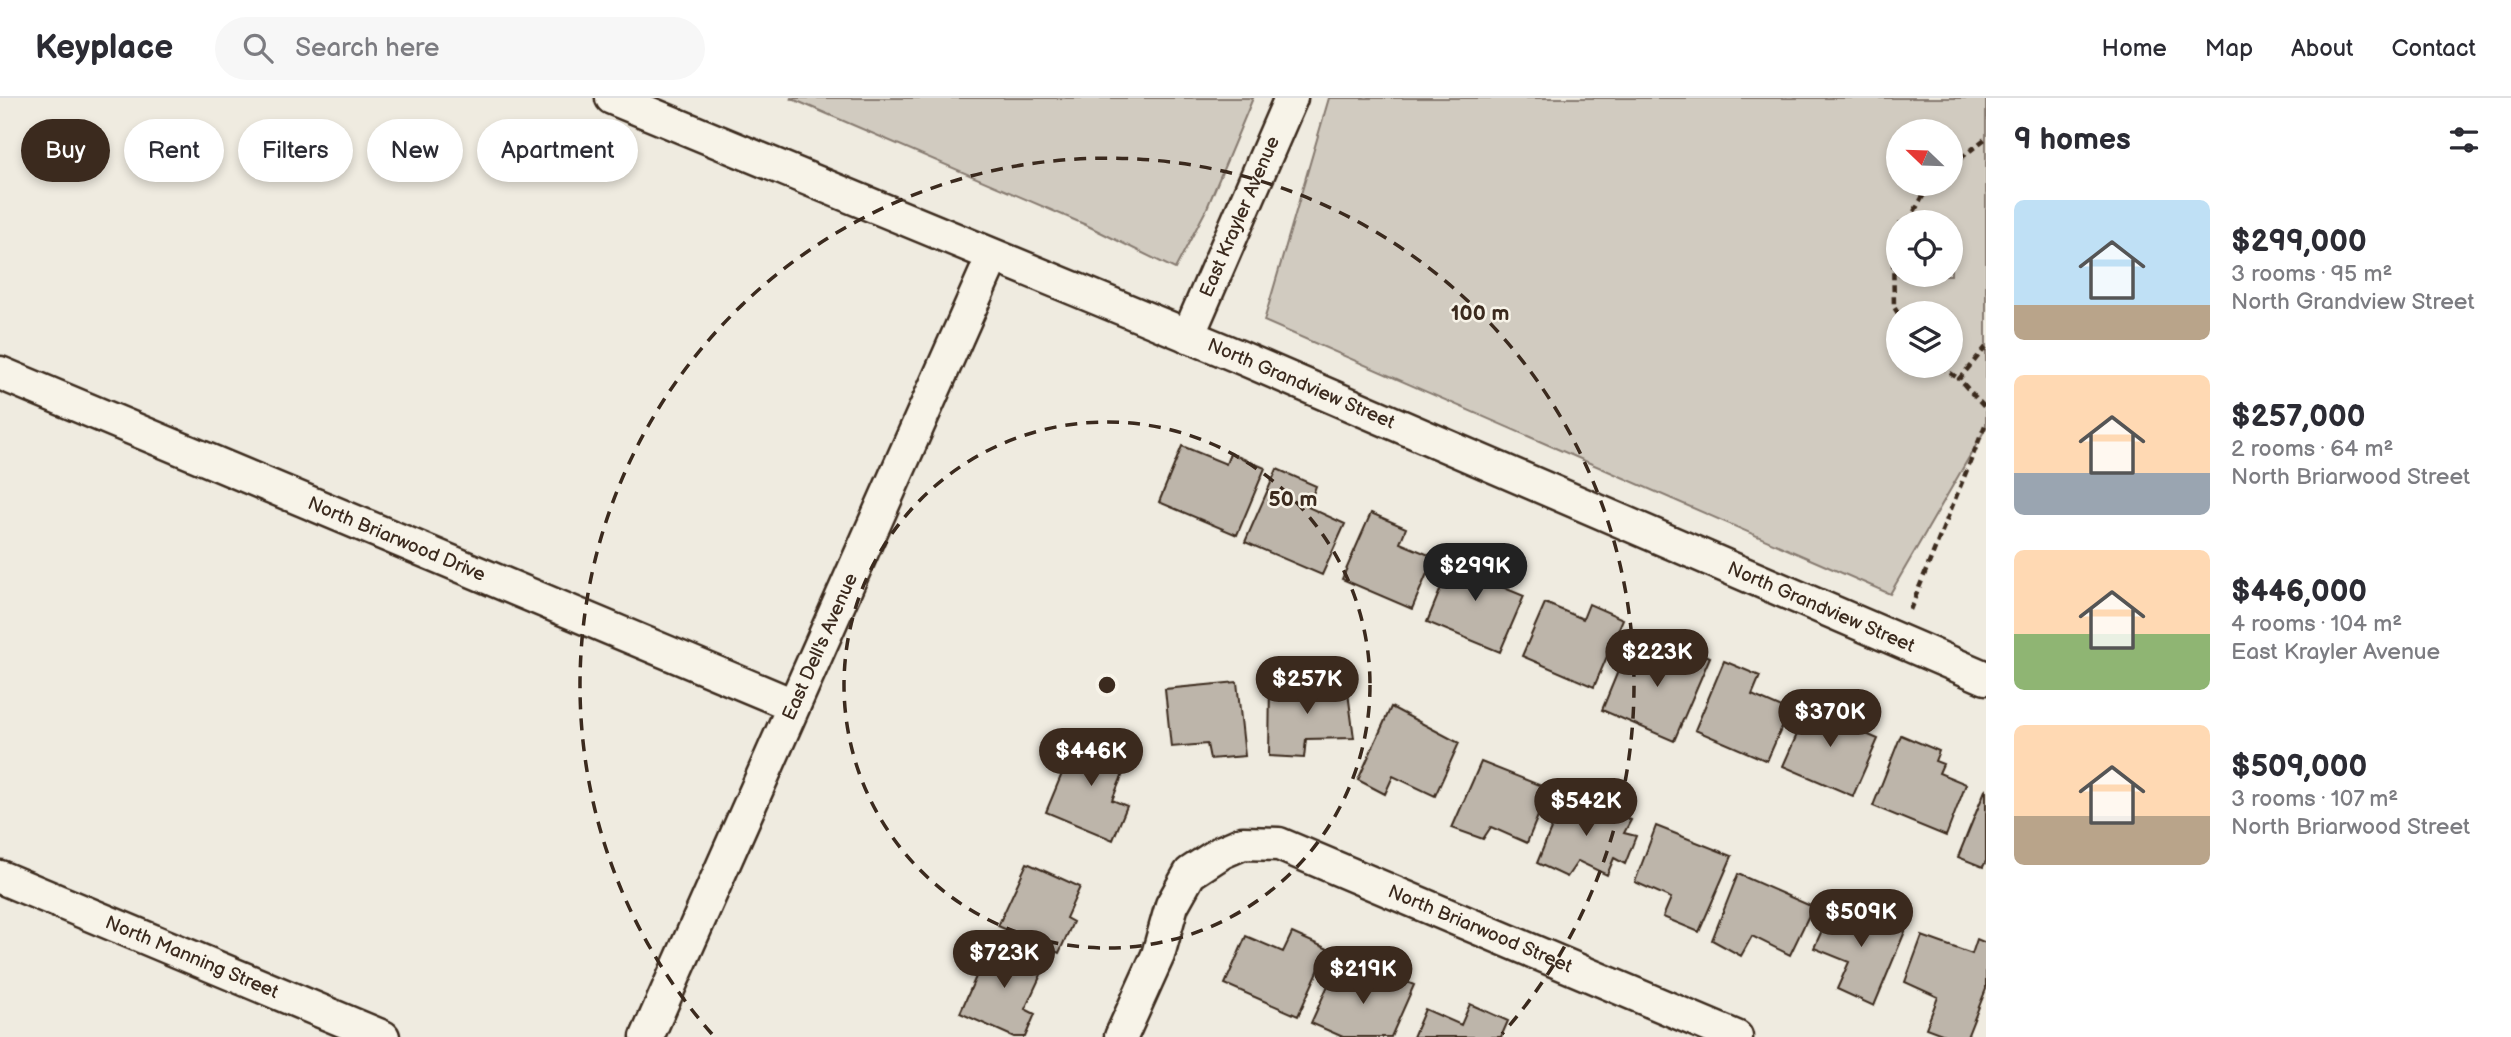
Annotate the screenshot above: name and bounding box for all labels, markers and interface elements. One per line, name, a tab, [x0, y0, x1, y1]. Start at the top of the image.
search box	[215, 17, 705, 80]
text: Keyplace	[35, 28, 173, 68]
icon: search	[239, 29, 277, 67]
text: Search here	[295, 33, 439, 64]
text: Home	[2102, 34, 2167, 63]
text: Map	[2205, 34, 2253, 63]
text: About	[2291, 34, 2353, 63]
text: Contact	[2391, 34, 2476, 63]
chip: Buy	[21, 119, 110, 182]
chip: Rent	[124, 119, 224, 182]
chip: Filters	[238, 119, 353, 182]
chip: New	[367, 119, 463, 182]
chip: Apartment	[477, 119, 638, 182]
north arrow	[1886, 119, 1964, 196]
map controls	[1886, 119, 1963, 378]
icon: filters	[2445, 121, 2483, 159]
text: 9 homes	[2014, 122, 2131, 158]
street label: East Krayler Avenue	[1195, 133, 1285, 301]
button: locate	[1886, 210, 1963, 287]
text: $299,000	[2231, 224, 2367, 260]
icon: home	[2070, 228, 2154, 312]
text: 3 rooms · 95 m²	[2231, 260, 2392, 288]
text: North Grandview Street	[2231, 288, 2475, 316]
text: 100 m	[1451, 301, 1509, 326]
button: layers	[1886, 301, 1963, 378]
street label: North Grandview Street	[1204, 333, 1398, 434]
text: $257,000	[2231, 399, 2365, 435]
icon: home	[2070, 403, 2154, 487]
text: 2 rooms · 64 m²	[2231, 435, 2393, 463]
text: North Briarwood Street	[2231, 463, 2470, 491]
text: 50 m	[1269, 487, 1317, 512]
street label: North Briarwood Drive	[304, 492, 489, 586]
pin: $299K	[1426, 544, 1524, 603]
text: $299K	[1439, 552, 1511, 580]
street label: North Grandview Street	[1724, 557, 1918, 658]
street label: East Dell's Avenue	[777, 570, 863, 724]
text: $446,000	[2231, 574, 2367, 610]
icon: home	[2070, 578, 2154, 662]
text: 4 rooms · 104 m²	[2231, 610, 2402, 638]
pin: $223K	[1608, 630, 1706, 689]
text: $223K	[1621, 638, 1693, 666]
text: East Krayler Avenue	[2231, 638, 2440, 666]
pin: $257K	[1258, 656, 1356, 716]
text: $257K	[1272, 665, 1342, 693]
centre of rings	[1095, 673, 1119, 697]
pin: $370K	[1781, 690, 1879, 749]
text: $370K	[1794, 698, 1866, 726]
pin: $446K	[1042, 728, 1140, 788]
text: $446K	[1055, 737, 1127, 765]
text: $509,000	[2231, 749, 2367, 785]
icon: home	[2070, 753, 2154, 837]
pin: $542K	[1537, 778, 1635, 838]
text: 3 rooms · 107 m²	[2231, 785, 2398, 813]
text: $542K	[1550, 787, 1622, 815]
text: North Briarwood Street	[2231, 813, 2470, 841]
street label: North Briarwood Street	[1385, 880, 1576, 978]
pin: $509K	[1812, 890, 1910, 949]
text: $509K	[1825, 898, 1897, 926]
street label: North Manning Street	[102, 911, 282, 1004]
pin: $723K	[955, 930, 1053, 990]
text: $723K	[969, 939, 1039, 967]
pin: $219K	[1314, 946, 1412, 1006]
text: $219K	[1329, 955, 1397, 983]

